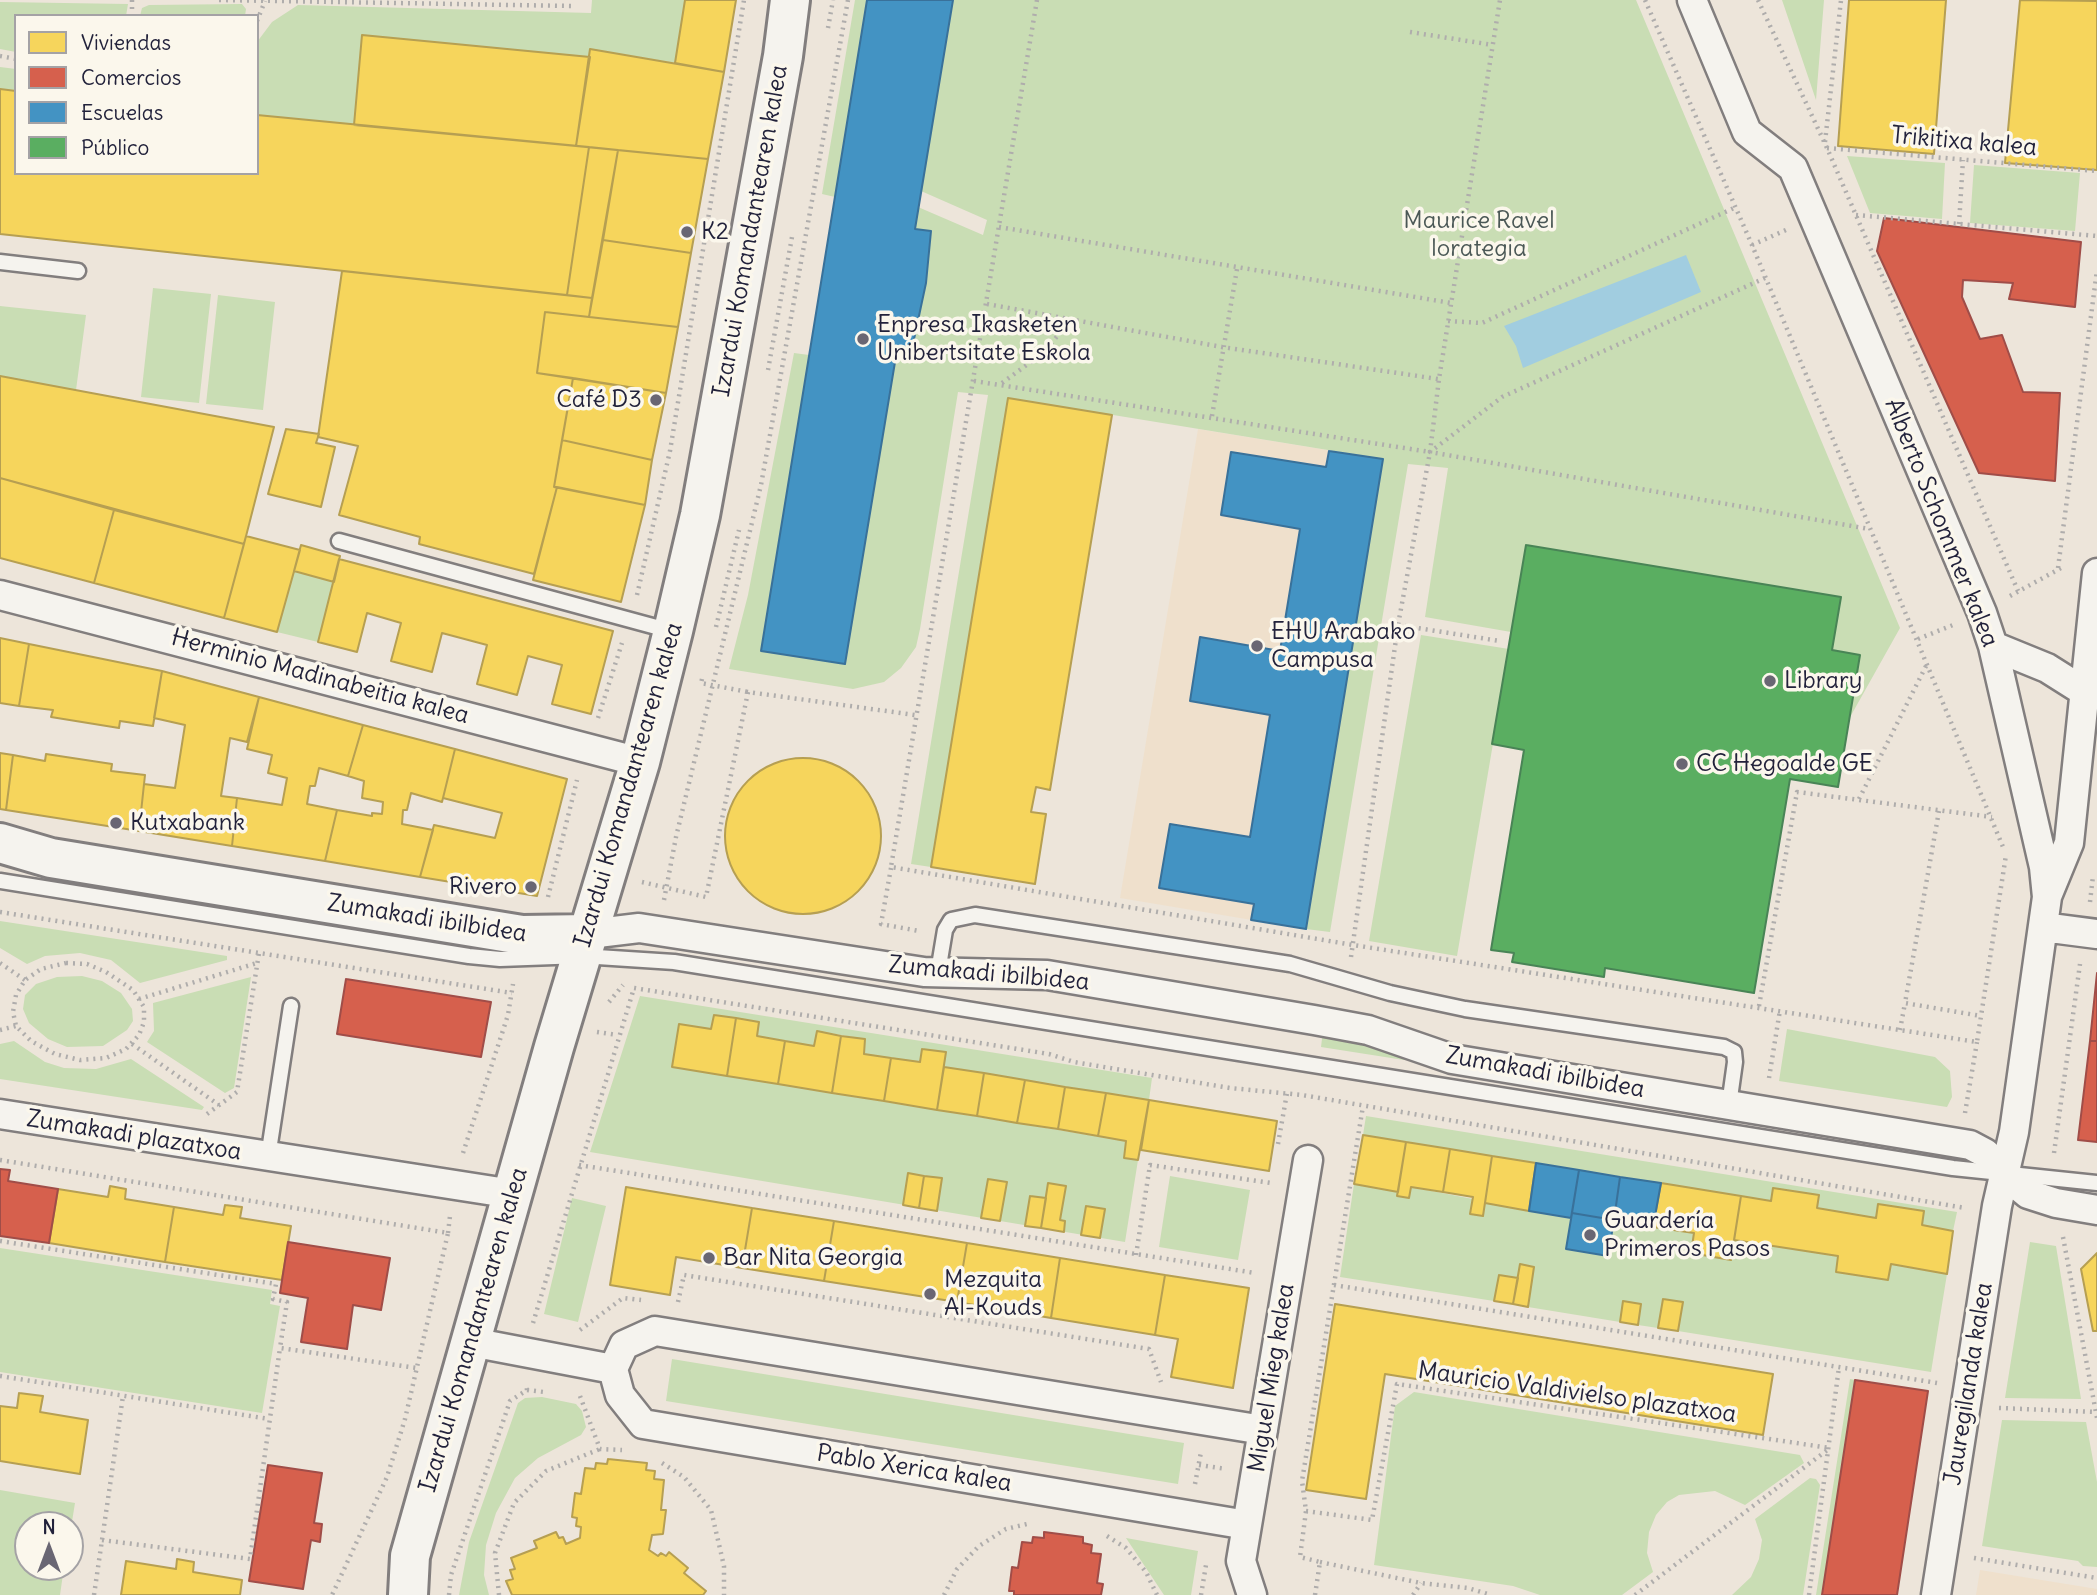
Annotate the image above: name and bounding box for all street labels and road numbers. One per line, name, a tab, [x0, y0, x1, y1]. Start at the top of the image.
street label: Izardui Komandantearen kalea	[708, 63, 794, 399]
street label: Trikitixa kalea	[1890, 121, 2038, 163]
street label: Alberto Schommer kalea	[1878, 395, 2004, 651]
street label: Izardui Komandantearen kalea	[569, 619, 689, 951]
street label: Herminio Madinabeitia kalea	[168, 623, 472, 731]
street label: Zumakadi ibilbidea	[325, 889, 529, 949]
street label: Zumakadi ibilbidea	[887, 951, 1091, 997]
street label: Zumakadi ibilbidea	[1443, 1041, 1647, 1105]
street label: Zumakadi plazatxoa	[25, 1105, 243, 1167]
street label: Izardui Komandantearen kalea	[414, 1164, 534, 1496]
street label: Jauregilanda kalea	[1939, 1281, 1999, 1487]
street label: Miguel Mieg kalea	[1243, 1282, 1301, 1474]
street label: Mauricio Valdivielso plazatxoa	[1416, 1356, 1738, 1430]
street label: Pablo Xerica kalea	[814, 1439, 1014, 1499]

